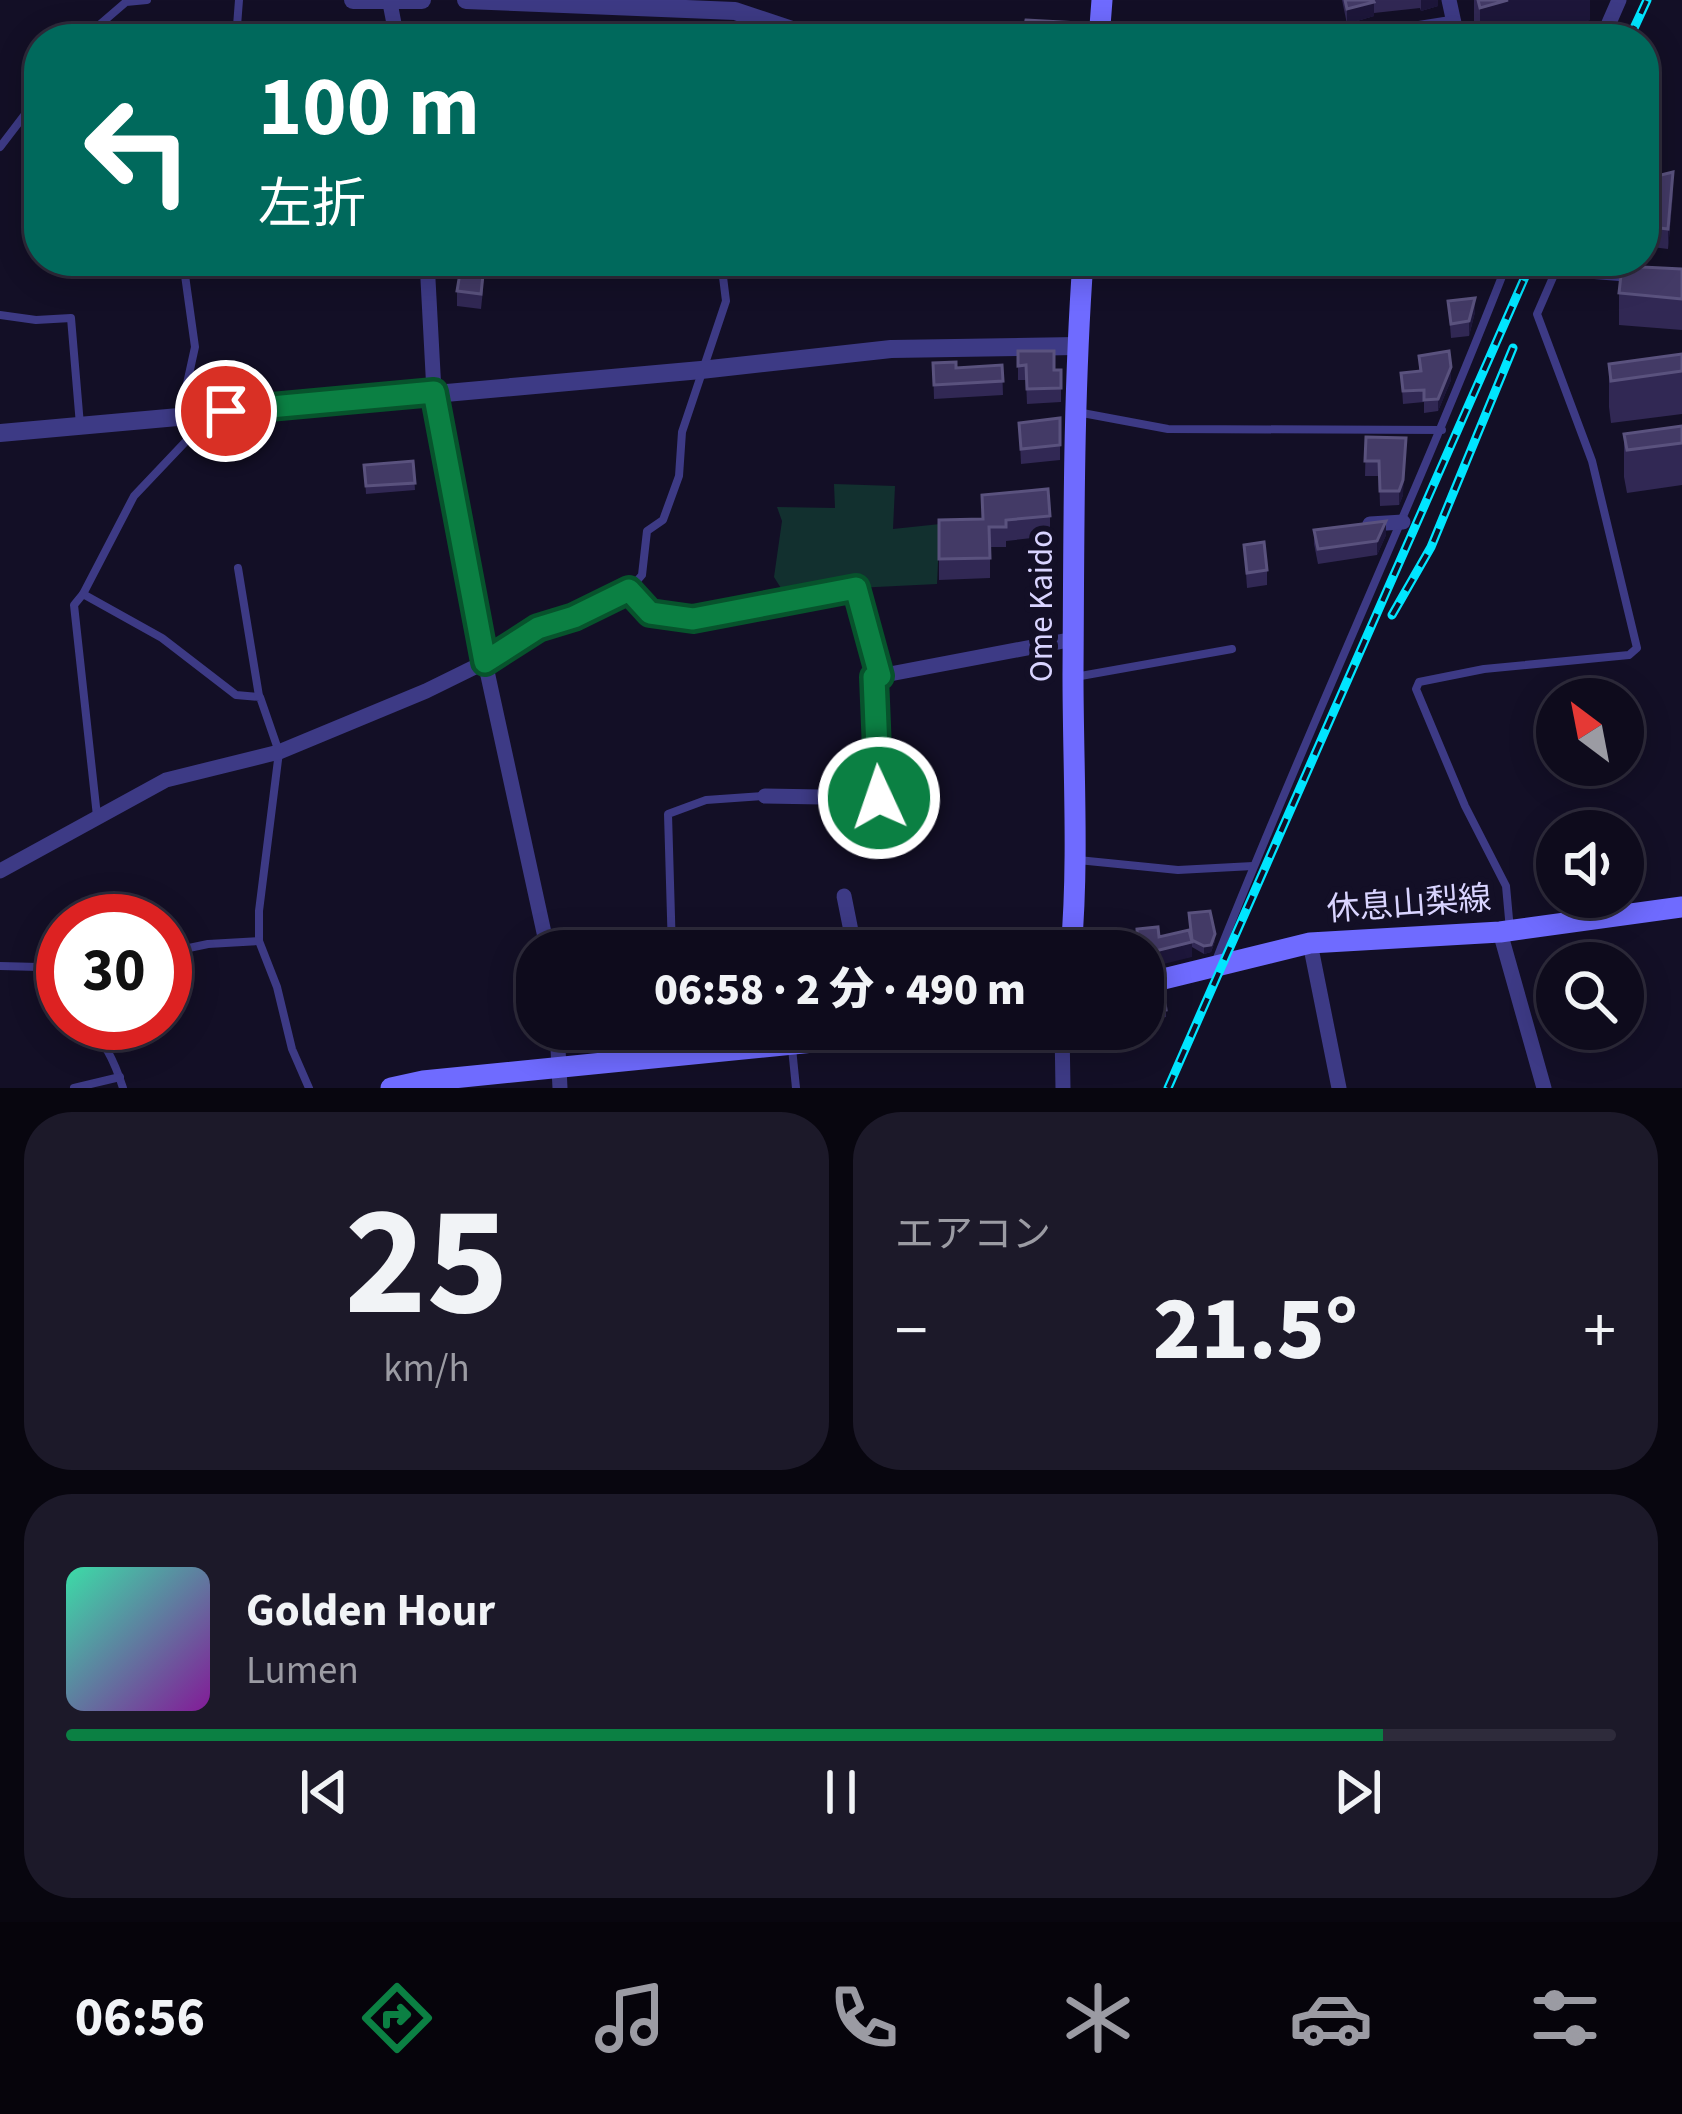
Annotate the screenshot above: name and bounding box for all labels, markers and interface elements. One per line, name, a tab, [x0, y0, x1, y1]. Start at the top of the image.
text: 100 m	[258, 48, 480, 168]
icon: left	[60, 72, 216, 228]
text: 左折	[258, 167, 366, 244]
pin	[175, 360, 277, 462]
icon: arrive	[193, 378, 259, 444]
street label: Ome Kaido	[1018, 530, 1065, 682]
north arrow	[1536, 678, 1644, 786]
map controls	[1536, 678, 1644, 1050]
position arrow	[816, 735, 942, 861]
button: sound	[1536, 810, 1644, 918]
street label: 休息山梨線	[1325, 875, 1493, 933]
speed limit sign: 30	[36, 894, 192, 1050]
button: search	[1536, 942, 1644, 1050]
text: 06:58 · 2 分 · 490 m	[654, 958, 1026, 1022]
text: 25	[344, 1152, 509, 1374]
text: エアコン	[895, 1207, 1051, 1263]
text: 21.5°	[1153, 1266, 1358, 1394]
text: −	[895, 1284, 928, 1378]
text: +	[1583, 1284, 1616, 1378]
text: km/h	[383, 1341, 470, 1397]
text: Golden Hour	[246, 1579, 495, 1643]
text: Lumen	[246, 1643, 359, 1699]
icon: previous	[291, 1759, 357, 1825]
icon: pause	[808, 1759, 874, 1825]
icon: next	[1325, 1759, 1391, 1825]
icon: directions	[355, 1976, 439, 2060]
icon: music	[588, 1976, 672, 2060]
icon: phone	[822, 1976, 906, 2060]
icon: climate	[1056, 1976, 1140, 2060]
icon: car	[1289, 1976, 1373, 2060]
icon: filters	[1523, 1976, 1607, 2060]
text: 06:56	[75, 1980, 205, 2057]

